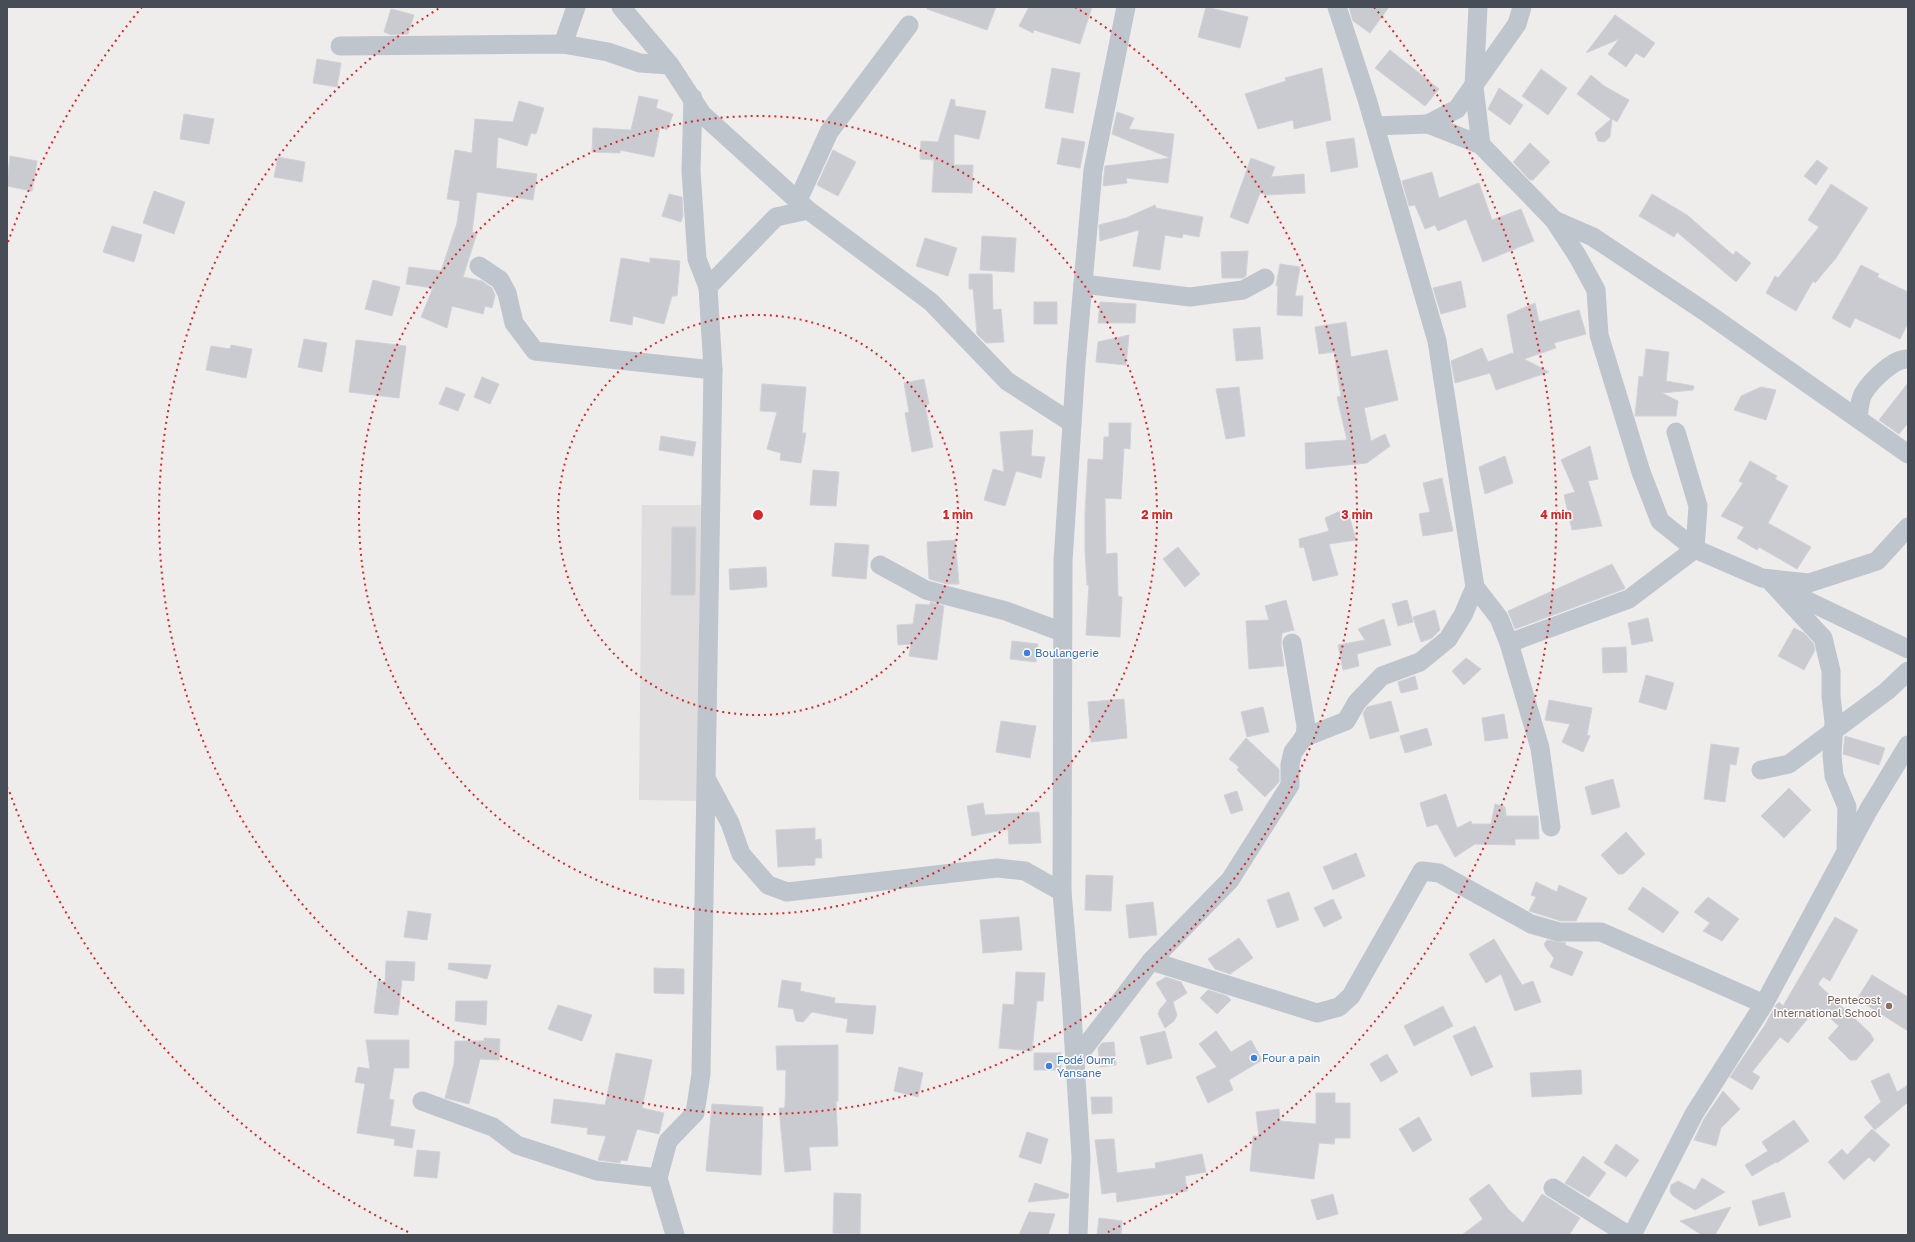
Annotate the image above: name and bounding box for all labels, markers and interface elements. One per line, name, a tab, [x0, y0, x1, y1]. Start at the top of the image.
text: 1 min	[943, 507, 973, 522]
text: 2 min	[1141, 507, 1173, 522]
text: 3 min	[1341, 507, 1373, 522]
text: 4 min	[1540, 507, 1572, 522]
centre of rings	[751, 508, 765, 522]
place label: Boulangerie	[1035, 646, 1099, 659]
marker: Boulangerie	[1022, 648, 1032, 658]
place label: Pentecost International School	[1773, 993, 1881, 1019]
marker: Pentecost International School	[1884, 1001, 1894, 1011]
place label: Four a pain	[1262, 1051, 1320, 1064]
place label: Fodé Oumr Yansane	[1057, 1053, 1115, 1079]
marker: Four a pain	[1249, 1053, 1259, 1063]
marker: Fodé Oumr Yansane	[1044, 1061, 1054, 1071]

